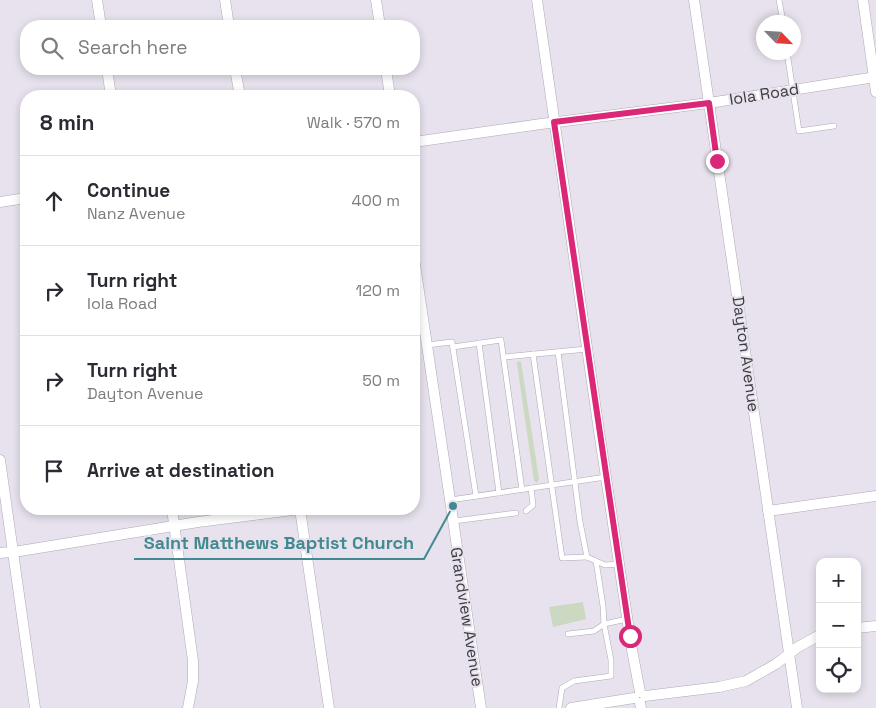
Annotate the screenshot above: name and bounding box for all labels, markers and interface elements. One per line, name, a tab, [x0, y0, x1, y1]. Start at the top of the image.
north arrow	[756, 15, 801, 60]
search box	[20, 20, 420, 75]
icon: search	[38, 34, 66, 62]
text: Search here	[78, 35, 188, 60]
street label: Iola Road	[728, 78, 800, 110]
text: 8 min	[40, 109, 94, 136]
text: Walk · 570 m	[307, 112, 400, 133]
route end	[706, 150, 729, 173]
text: Continue	[87, 178, 170, 203]
icon: ahead	[40, 187, 68, 215]
text: 400 m	[352, 190, 400, 211]
text: Nanz Avenue	[87, 203, 185, 224]
text: Turn right	[87, 268, 177, 293]
icon: right	[40, 277, 68, 305]
text: 120 m	[356, 280, 400, 301]
text: Iola Road	[87, 293, 157, 314]
street label: Dayton Avenue	[727, 295, 765, 413]
text: Turn right	[87, 358, 177, 383]
icon: right	[40, 367, 68, 395]
text: 50 m	[362, 370, 400, 391]
text: Dayton Avenue	[87, 383, 204, 404]
icon: arrive	[40, 457, 68, 485]
text: Arrive at destination	[87, 458, 275, 483]
callout: Saint Matthews Baptist Church	[134, 526, 424, 559]
text: Saint Matthews Baptist Church	[144, 531, 414, 554]
street label: Grandview Avenue	[446, 546, 488, 688]
map controls	[816, 558, 861, 693]
button: +	[816, 558, 861, 603]
button: −	[816, 603, 861, 648]
route start	[619, 625, 642, 648]
button: locate	[816, 648, 861, 693]

